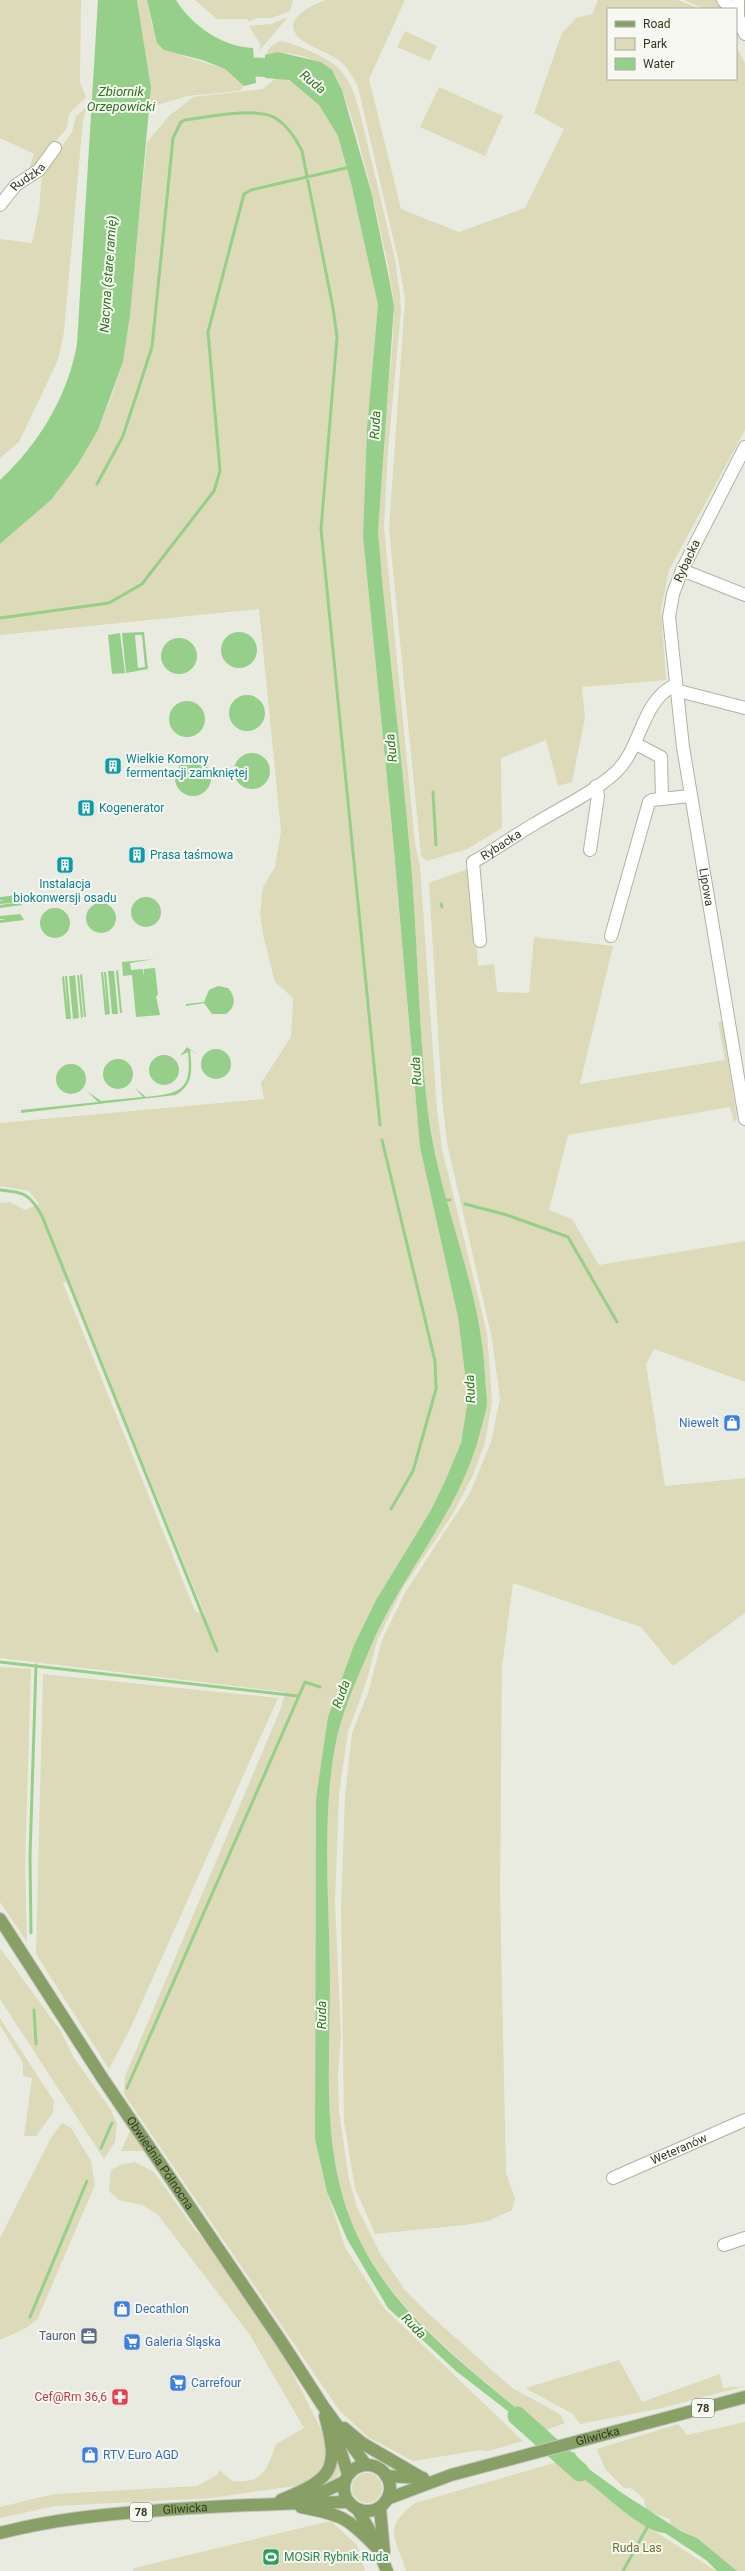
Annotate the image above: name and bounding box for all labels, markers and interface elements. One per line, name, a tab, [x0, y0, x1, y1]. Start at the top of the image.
legend	[607, 8, 737, 80]
text: Road	[643, 17, 671, 31]
text: Park	[643, 37, 668, 51]
text: Water	[643, 57, 674, 71]
water label: Ruda	[297, 67, 329, 97]
water label: Zbiornik Orzepowicki	[87, 84, 156, 114]
street label: Rudzka	[7, 161, 49, 194]
water label: Nacyna (stare ramię)	[96, 215, 120, 333]
water label: Ruda	[367, 410, 383, 440]
street label: Rybacka	[671, 538, 703, 584]
water label: Ruda	[382, 733, 400, 763]
place label: Wielkie Komory fermentacji zamkniętej	[126, 752, 248, 780]
building icon: Wielkie Komory fermentacji zamkniętej	[103, 756, 123, 776]
building icon: Kogenerator	[76, 798, 96, 818]
place label: Kogenerator	[99, 801, 164, 815]
street label: Rybacka	[478, 827, 524, 863]
building icon: Prasa taśmowa	[127, 845, 147, 865]
place label: Prasa taśmowa	[150, 848, 233, 862]
building icon: Instalacja biokonwersji osadu	[55, 855, 75, 875]
street label: Lipowa	[696, 867, 716, 907]
place label: Instalacja biokonwersji osadu	[13, 877, 117, 905]
water label: Ruda	[408, 1056, 424, 1086]
water label: Ruda	[462, 1374, 478, 1404]
shop icon: Niewelt	[722, 1413, 742, 1433]
place label: Niewelt	[679, 1416, 719, 1430]
water label: Ruda	[329, 1678, 353, 1710]
water label: Ruda	[314, 2001, 329, 2029]
street label: Obwiednia Północna	[124, 2114, 197, 2212]
street label: Weteranów	[649, 2131, 709, 2168]
shop icon: Decathlon	[112, 2299, 132, 2319]
place label: Decathlon	[135, 2302, 189, 2316]
water label: Ruda	[399, 2310, 429, 2342]
office icon: Tauron	[79, 2326, 99, 2346]
place label: Tauron	[39, 2329, 76, 2343]
supermarket icon: Galeria Śląska	[122, 2332, 142, 2352]
place label: Galeria Śląska	[145, 2334, 221, 2349]
supermarket icon: Carrefour	[168, 2373, 188, 2393]
place label: Carrefour	[191, 2376, 241, 2390]
pharmacy icon: Cef@Rm 36,6	[110, 2387, 130, 2407]
place label: Cef@Rm 36,6	[34, 2390, 107, 2404]
road number: 78	[692, 2399, 714, 2417]
street label: Gliwicka	[574, 2424, 621, 2449]
shop icon: RTV Euro AGD	[80, 2445, 100, 2465]
place label: RTV Euro AGD	[103, 2448, 179, 2462]
street label: Gliwicka	[162, 2500, 208, 2517]
road number: 78	[130, 2503, 152, 2521]
park label: Ruda Las	[612, 2541, 662, 2555]
sports icon: MOSiR Rybnik Ruda	[261, 2547, 281, 2567]
place label: MOSiR Rybnik Ruda	[284, 2550, 389, 2564]

